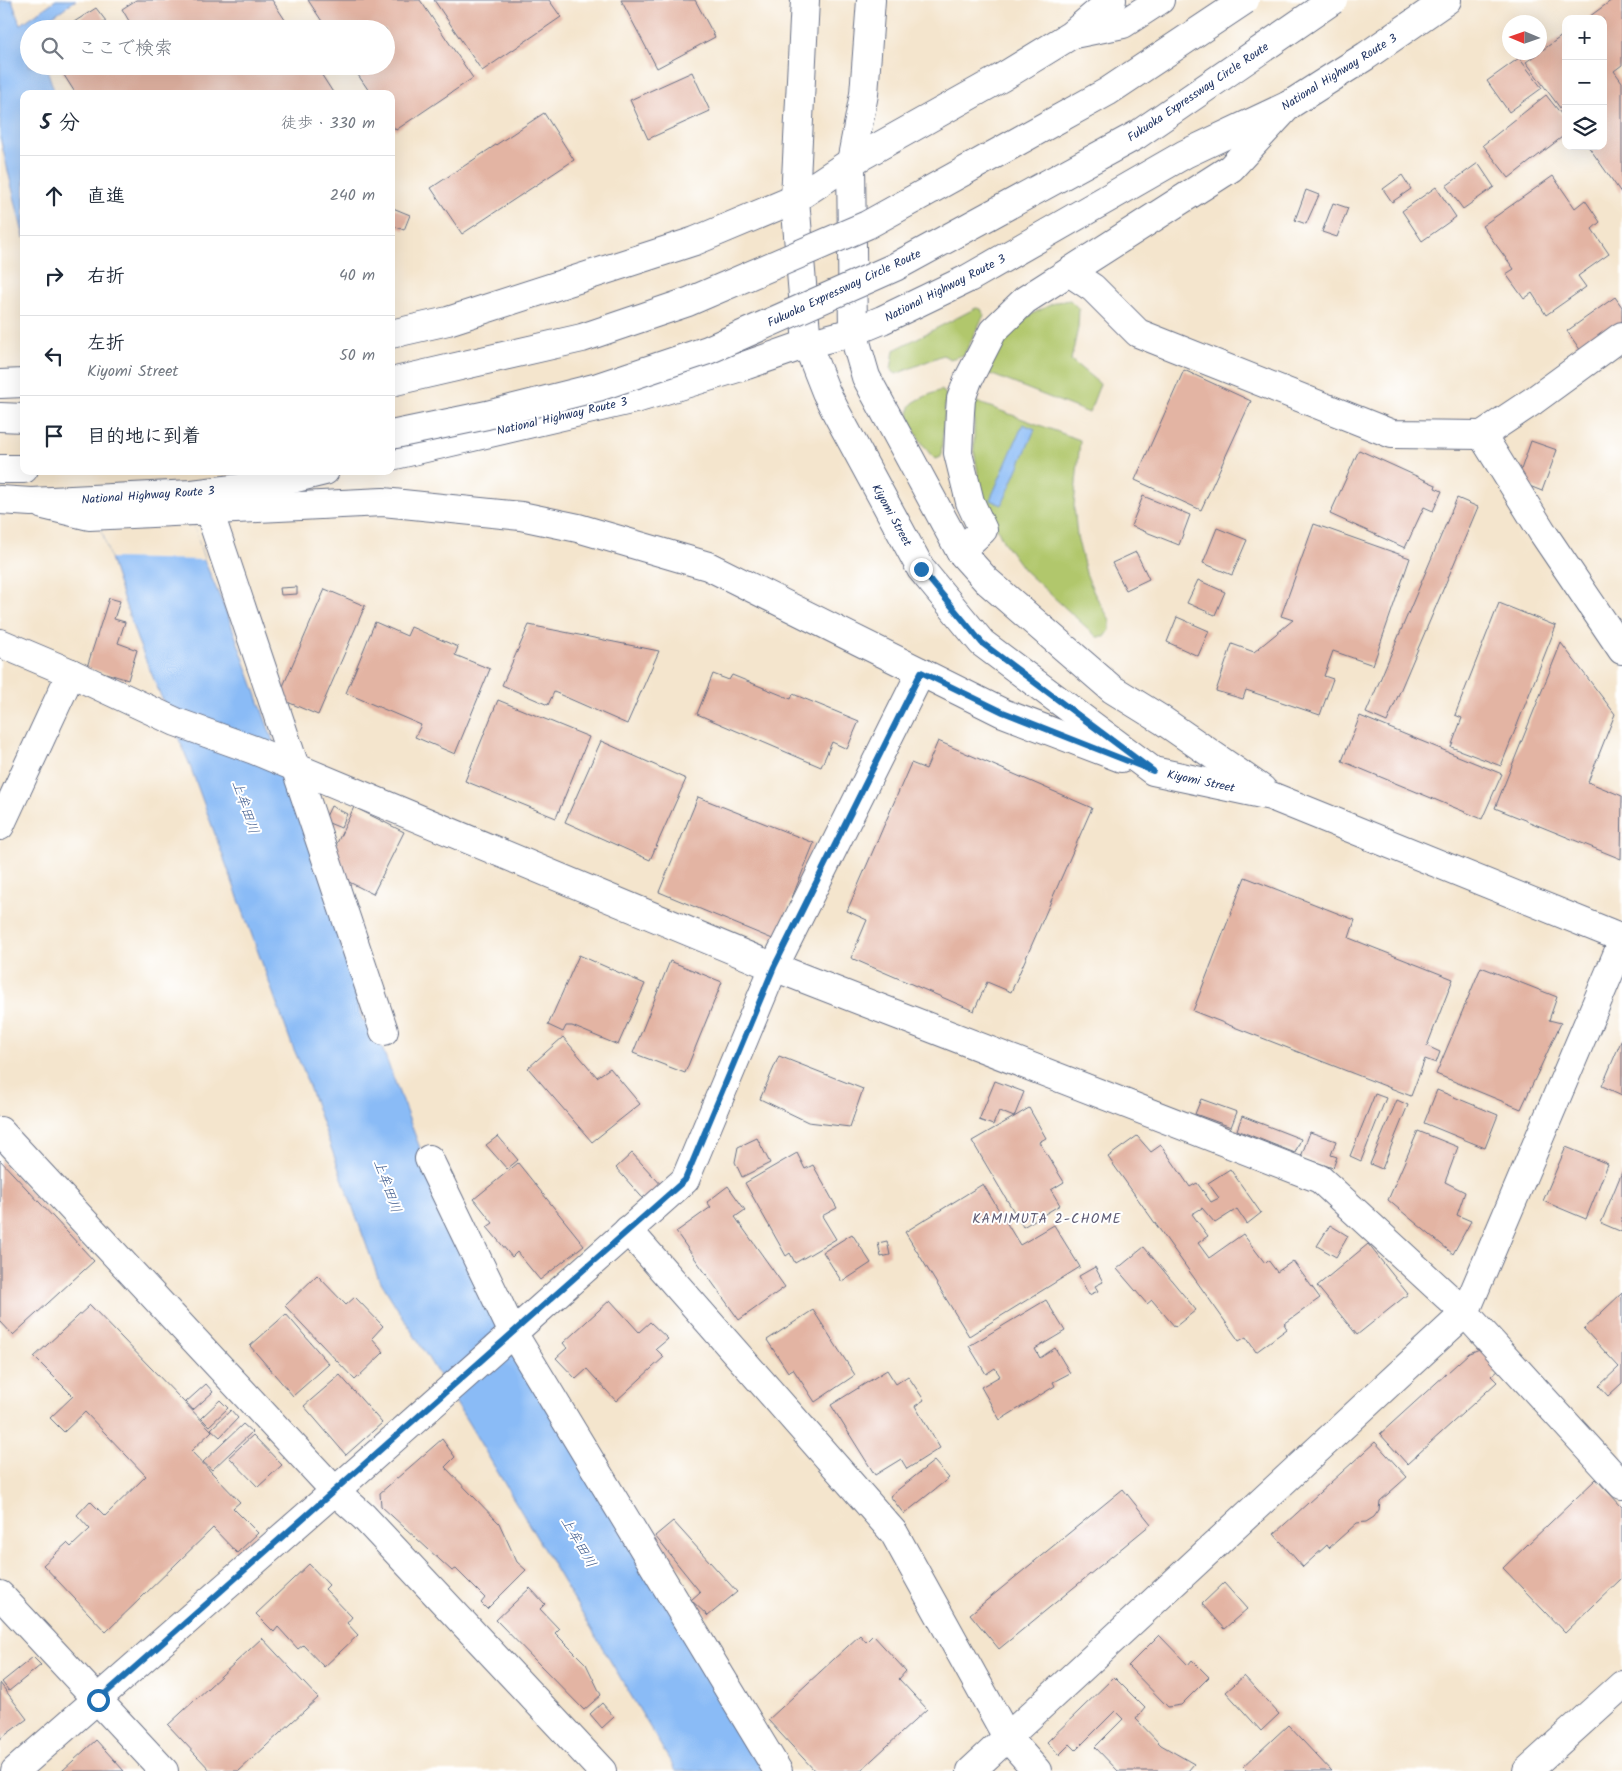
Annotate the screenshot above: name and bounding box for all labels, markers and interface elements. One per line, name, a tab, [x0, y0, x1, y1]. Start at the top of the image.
north arrow	[1502, 15, 1547, 60]
map controls	[1562, 15, 1607, 150]
button: +	[1562, 15, 1607, 60]
search box	[20, 20, 395, 75]
street label: National Highway Route 3	[1278, 29, 1401, 116]
icon: search	[38, 34, 66, 62]
text: ここで検索	[78, 34, 173, 64]
street label: Fukuoka Expressway Circle Route	[1124, 37, 1273, 147]
button: −	[1562, 60, 1607, 105]
button: layers	[1562, 105, 1607, 150]
text: 5 分	[40, 107, 80, 140]
text: 徒歩 · 330 m	[281, 111, 375, 136]
icon: ahead	[40, 182, 68, 210]
text: 直進	[87, 182, 125, 212]
text: 240 m	[330, 183, 375, 208]
street label: Fukuoka Expressway Circle Route	[764, 244, 925, 332]
street label: National Highway Route 3	[881, 250, 1009, 327]
icon: right	[40, 262, 68, 290]
text: 右折	[87, 262, 125, 292]
text: 40 m	[339, 263, 375, 288]
text: 左折	[87, 329, 125, 359]
icon: left	[40, 342, 68, 370]
text: 50 m	[339, 343, 375, 368]
text: Kiyomi Street	[87, 359, 179, 384]
street label: National Highway Route 3	[495, 392, 629, 441]
icon: arrive	[40, 422, 68, 450]
text: 目的地に到着	[87, 422, 201, 452]
street label: National Highway Route 3	[81, 481, 215, 510]
street label: Kiyomi Street	[867, 481, 917, 550]
route end	[910, 558, 933, 581]
street label: Kiyomi Street	[1165, 765, 1237, 798]
water label: 上牟田川	[226, 777, 265, 837]
water label: 上牟田川	[367, 1156, 407, 1216]
district label: KAMIMUTA 2-CHOME	[972, 1208, 1122, 1230]
water label: 上牟田川	[555, 1513, 602, 1572]
route start	[87, 1689, 110, 1712]

